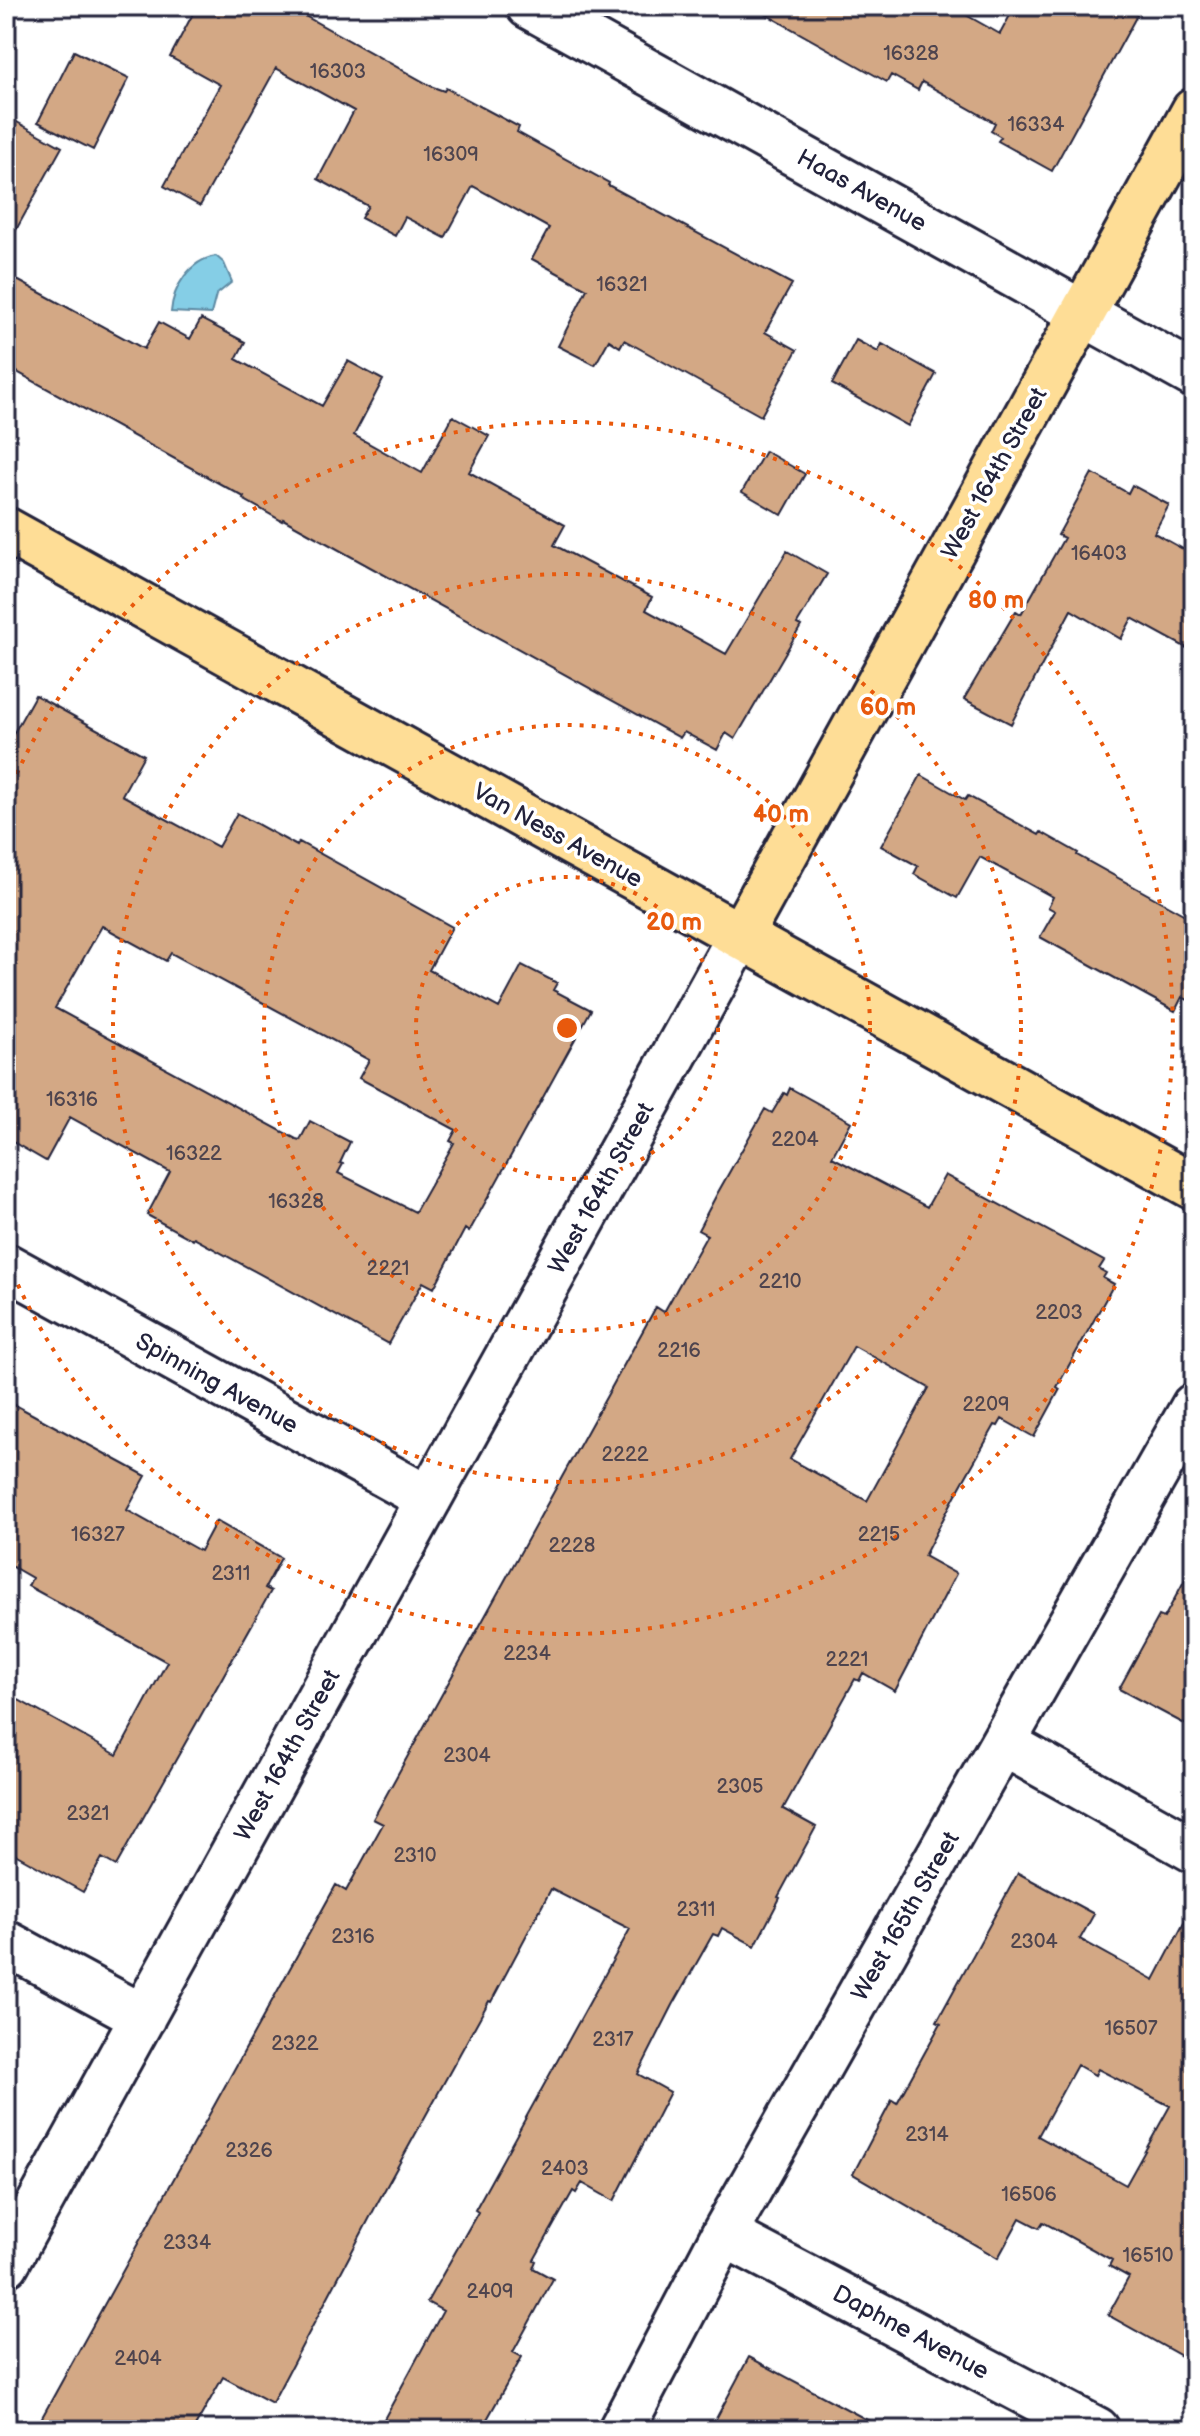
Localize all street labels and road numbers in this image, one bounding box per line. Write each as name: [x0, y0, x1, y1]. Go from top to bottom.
street label: Haas Avenue: [792, 143, 932, 238]
street label: West 164th Street: [935, 382, 1054, 564]
street label: Van Ness Avenue: [468, 777, 648, 894]
street label: West 164th Street: [542, 1097, 661, 1279]
street label: Spinning Avenue: [131, 1327, 303, 1440]
street label: West 164th Street: [228, 1664, 347, 1846]
street label: West 165th Street: [845, 1826, 966, 2006]
street label: Daphne Avenue: [828, 2279, 994, 2386]

